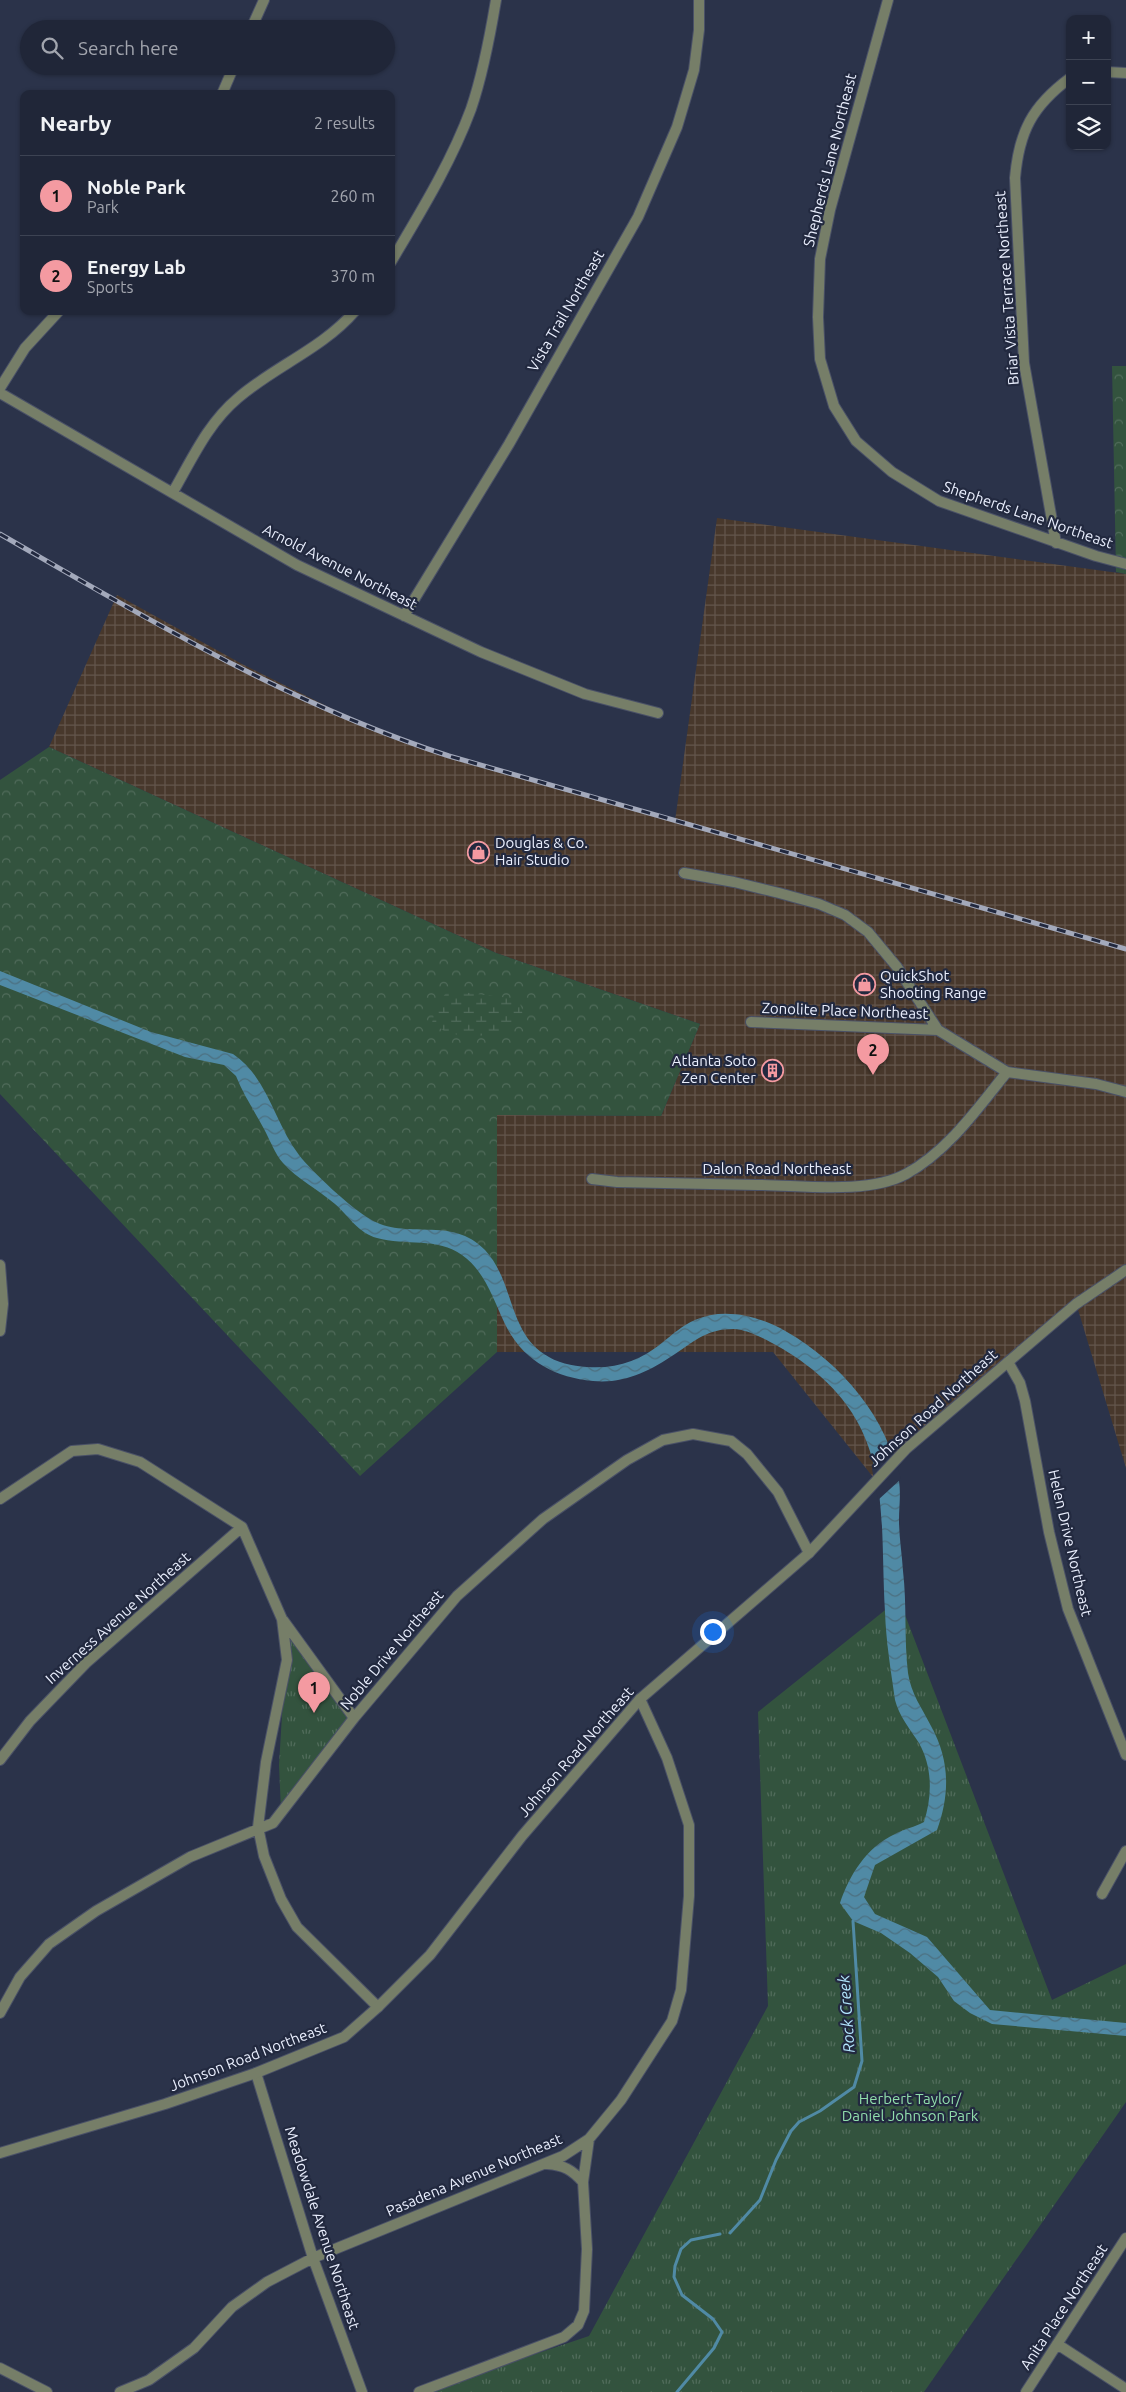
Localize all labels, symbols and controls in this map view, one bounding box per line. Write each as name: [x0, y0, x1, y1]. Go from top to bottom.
map controls: [1066, 15, 1111, 150]
button: +: [1066, 15, 1111, 60]
search box: [20, 20, 395, 75]
icon: search: [38, 34, 66, 62]
text: Search here: [78, 37, 178, 59]
button: −: [1066, 60, 1111, 105]
street label: Shepherds Lane Northeast: [800, 71, 859, 248]
button: layers: [1066, 105, 1111, 150]
text: Nearby: [40, 111, 111, 135]
text: 2 results: [314, 114, 375, 132]
text: Noble Park: [87, 176, 186, 198]
text: 1: [51, 187, 61, 205]
text: 260 m: [330, 187, 375, 205]
street label: Briar Vista Terrace Northeast: [991, 190, 1022, 386]
text: Park: [87, 198, 119, 216]
street label: Vista Trail Northeast: [524, 247, 607, 375]
text: Energy Lab: [87, 256, 186, 278]
text: 2: [51, 267, 61, 285]
text: 370 m: [330, 267, 375, 285]
text: Sports: [87, 278, 133, 296]
street label: Shepherds Lane Northeast: [941, 477, 1115, 552]
street label: Arnold Avenue Northeast: [260, 520, 420, 613]
place label: Douglas & Co. Hair Studio: [495, 834, 588, 868]
shop icon: Douglas & Co. Hair Studio: [467, 840, 491, 864]
place label: QuickShot Shooting Range: [880, 967, 987, 1001]
shop icon: QuickShot Shooting Range: [852, 973, 876, 997]
street label: Zonolite Place Northeast: [761, 999, 929, 1022]
pin: 2: [857, 1034, 889, 1075]
place label: Atlanta Soto Zen Center: [672, 1052, 756, 1086]
building icon: Atlanta Soto Zen Center: [760, 1058, 784, 1082]
street label: Dalon Road Northeast: [702, 1160, 852, 1177]
street label: Johnson Road Northeast: [865, 1346, 1000, 1470]
street label: Helen Drive Northeast: [1045, 1468, 1096, 1618]
street label: Inverness Avenue Northeast: [42, 1548, 194, 1687]
street label: Noble Drive Northeast: [337, 1586, 447, 1713]
your location: [700, 1619, 726, 1645]
pin: 1: [298, 1672, 330, 1713]
street label: Johnson Road Northeast: [515, 1683, 637, 1820]
water label: Rock Creek: [834, 1974, 858, 2054]
street label: Johnson Road Northeast: [167, 2019, 329, 2094]
park label: Herbert Taylor/ Daniel Johnson Park: [842, 2090, 979, 2124]
street label: Meadowdale Avenue Northeast: [282, 2124, 363, 2332]
street label: Pasadena Avenue Northeast: [383, 2130, 564, 2219]
street label: Anita Place Northeast: [1017, 2241, 1111, 2373]

